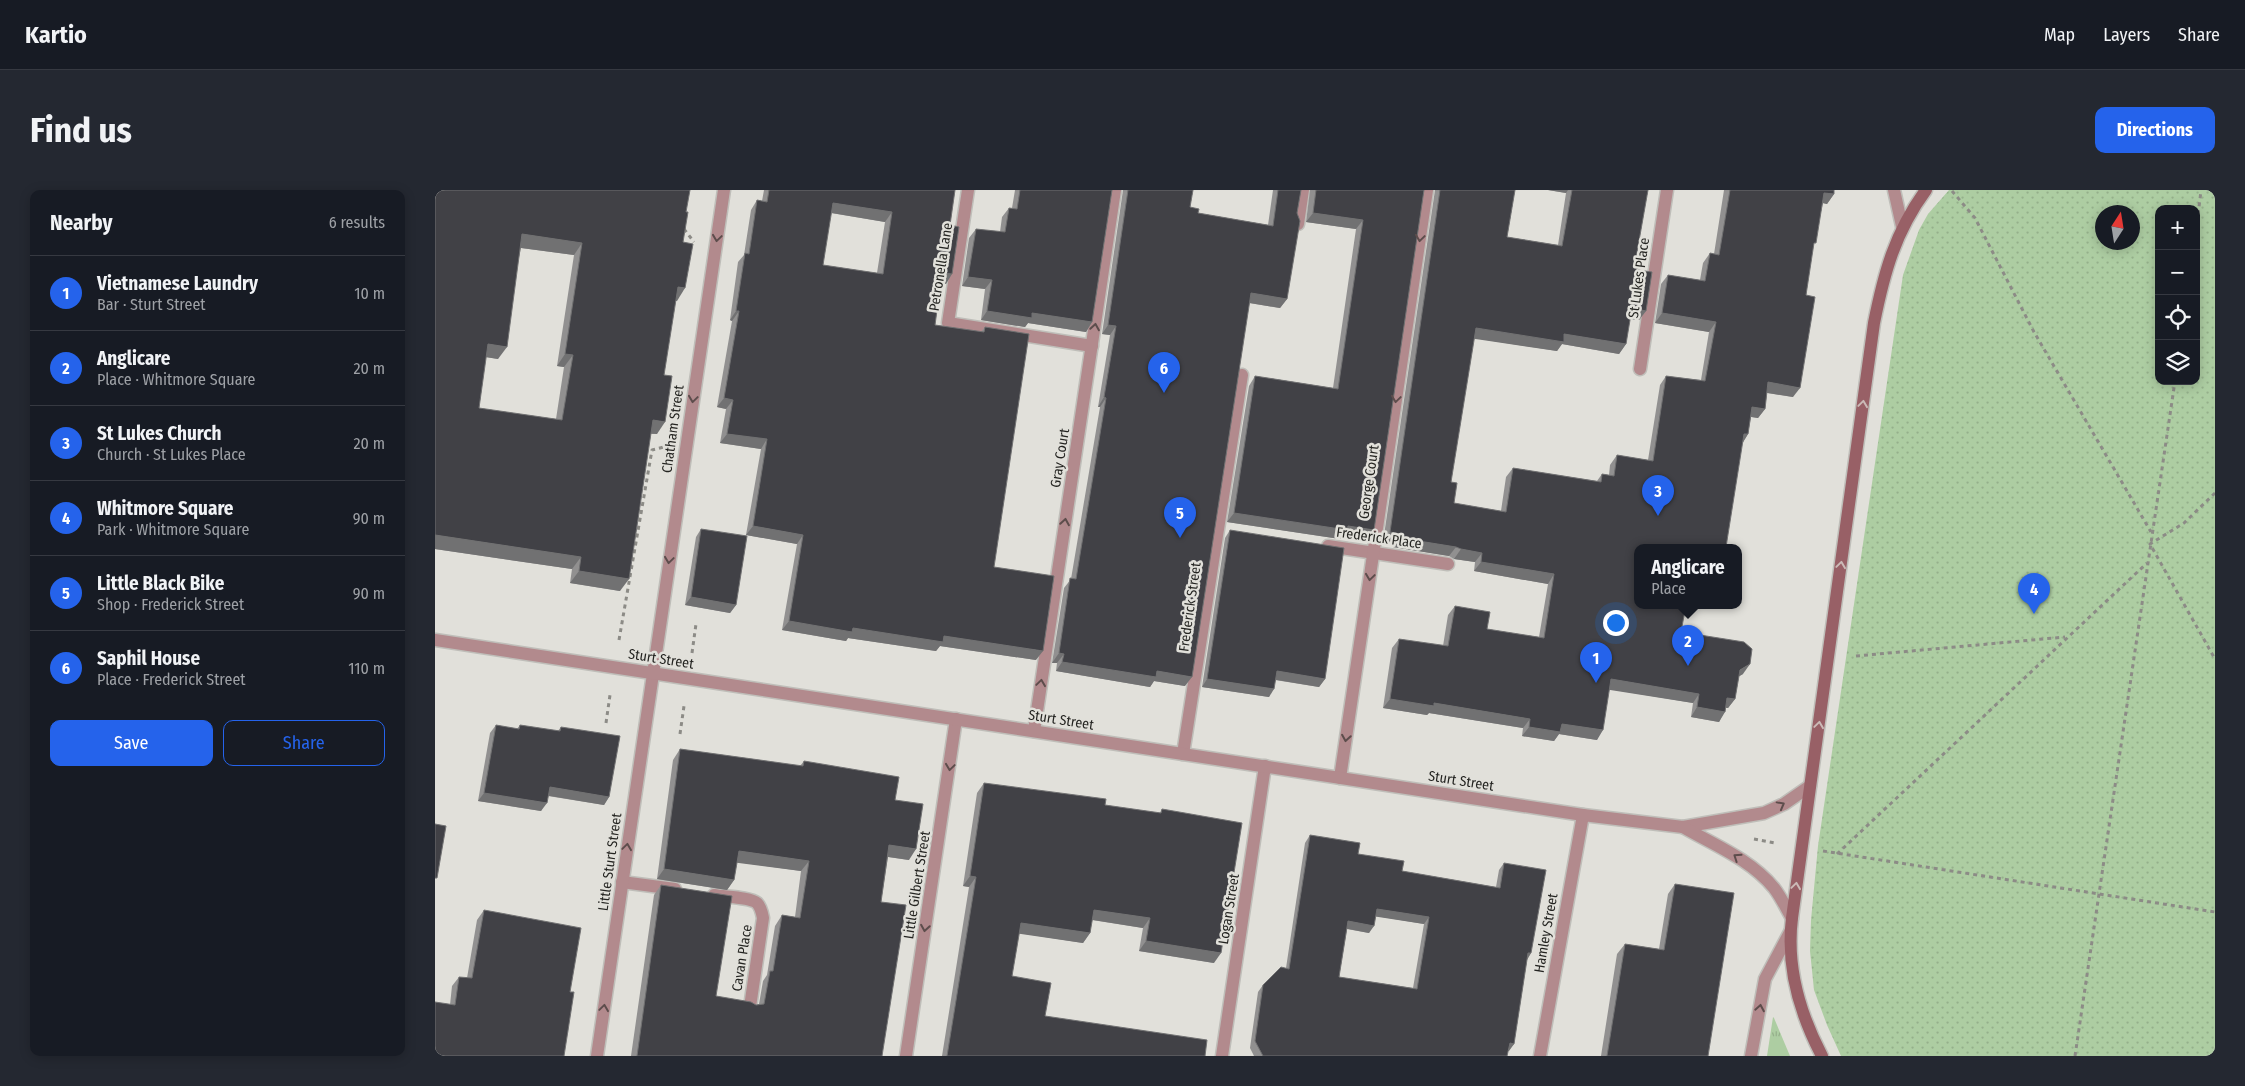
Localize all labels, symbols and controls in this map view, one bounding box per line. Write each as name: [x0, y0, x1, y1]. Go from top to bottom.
text: Kartio: [25, 21, 87, 49]
text: Map: [2044, 24, 2075, 46]
text: Layers: [2103, 24, 2150, 46]
text: Share: [2178, 24, 2220, 46]
button: Directions: [2095, 107, 2215, 153]
text: Find us: [30, 109, 132, 151]
north arrow: [2095, 205, 2140, 250]
map controls: [2155, 205, 2200, 385]
button: +: [2155, 205, 2200, 250]
text: Nearby: [50, 210, 112, 236]
text: 6 results: [329, 213, 385, 232]
street label: Petronella Lane: [926, 221, 956, 312]
one-way arrow: [1415, 234, 1425, 243]
one-way arrow: [712, 235, 723, 243]
street label: St Lukes Place: [1625, 237, 1653, 319]
button: −: [2155, 250, 2200, 295]
text: Vietnamese Laundry: [97, 272, 258, 295]
text: 1: [63, 284, 69, 303]
text: 10 m: [354, 284, 385, 303]
text: Bar · Sturt Street: [97, 295, 206, 314]
button: locate: [2155, 295, 2200, 340]
one-way arrow: [1089, 323, 1100, 331]
button: layers: [2155, 340, 2200, 385]
text: Anglicare: [97, 347, 170, 370]
pin: 6: [1148, 352, 1180, 393]
text: 2: [62, 359, 70, 378]
text: 20 m: [354, 359, 385, 378]
text: Place · Whitmore Square: [97, 370, 256, 389]
street label: Chatham Street: [658, 384, 688, 474]
one-way arrow: [688, 395, 699, 403]
one-way arrow: [1391, 395, 1402, 403]
one-way arrow: [1858, 399, 1868, 408]
text: St Lukes Church: [97, 422, 222, 445]
street label: Gray Court: [1047, 427, 1073, 489]
text: 3: [62, 434, 70, 453]
text: 20 m: [354, 434, 385, 453]
street label: George Court: [1355, 443, 1383, 520]
text: Church · St Lukes Place: [97, 445, 246, 464]
pin: 3: [1642, 475, 1674, 516]
text: Whitmore Square: [97, 497, 233, 520]
pin: 5: [1164, 497, 1196, 538]
text: 4: [62, 509, 70, 528]
text: 90 m: [353, 509, 385, 528]
one-way arrow: [1060, 518, 1070, 527]
text: Park · Whitmore Square: [97, 520, 249, 539]
street label: Frederick Place: [1335, 524, 1423, 552]
popup: [1634, 544, 1742, 609]
one-way arrow: [664, 556, 675, 564]
text: Anglicare: [1651, 556, 1725, 579]
one-way arrow: [1835, 560, 1846, 568]
street label: Frederick Street: [1175, 561, 1205, 653]
text: Little Black Bike: [97, 572, 224, 595]
one-way arrow: [1365, 573, 1376, 581]
pin: 4: [2018, 573, 2050, 614]
text: Place: [1651, 579, 1686, 598]
text: 5: [62, 584, 70, 603]
text: 90 m: [353, 584, 385, 603]
text: Shop · Frederick Street: [97, 595, 244, 614]
your location: [1603, 610, 1629, 636]
pin: 2: [1672, 625, 1704, 666]
pin: 1: [1580, 642, 1612, 683]
street label: Sturt Street: [627, 645, 695, 673]
text: Saphil House: [97, 647, 200, 670]
text: 6: [62, 659, 70, 678]
text: 110 m: [348, 659, 385, 678]
text: Place · Frederick Street: [97, 670, 246, 689]
one-way arrow: [1036, 679, 1046, 687]
street label: Sturt Street: [1027, 706, 1095, 734]
button: Save: [50, 720, 213, 766]
button: Share: [223, 720, 385, 766]
one-way arrow: [1813, 721, 1823, 730]
one-way arrow: [1341, 734, 1352, 742]
one-way arrow: [945, 763, 955, 772]
street label: Sturt Street: [1427, 767, 1495, 795]
one-way arrow: [1776, 801, 1785, 811]
street label: Little Sturt Street: [595, 812, 625, 912]
street label: Little Gilbert Street: [900, 829, 934, 940]
one-way arrow: [622, 843, 632, 851]
one-way arrow: [1733, 854, 1743, 863]
street label: Logan Street: [1215, 872, 1243, 946]
one-way arrow: [1790, 882, 1801, 890]
street label: Hamley Street: [1531, 891, 1561, 974]
street label: Cavan Place: [728, 923, 756, 993]
one-way arrow: [921, 924, 931, 932]
one-way arrow: [599, 1003, 609, 1012]
one-way arrow: [1755, 1004, 1765, 1012]

